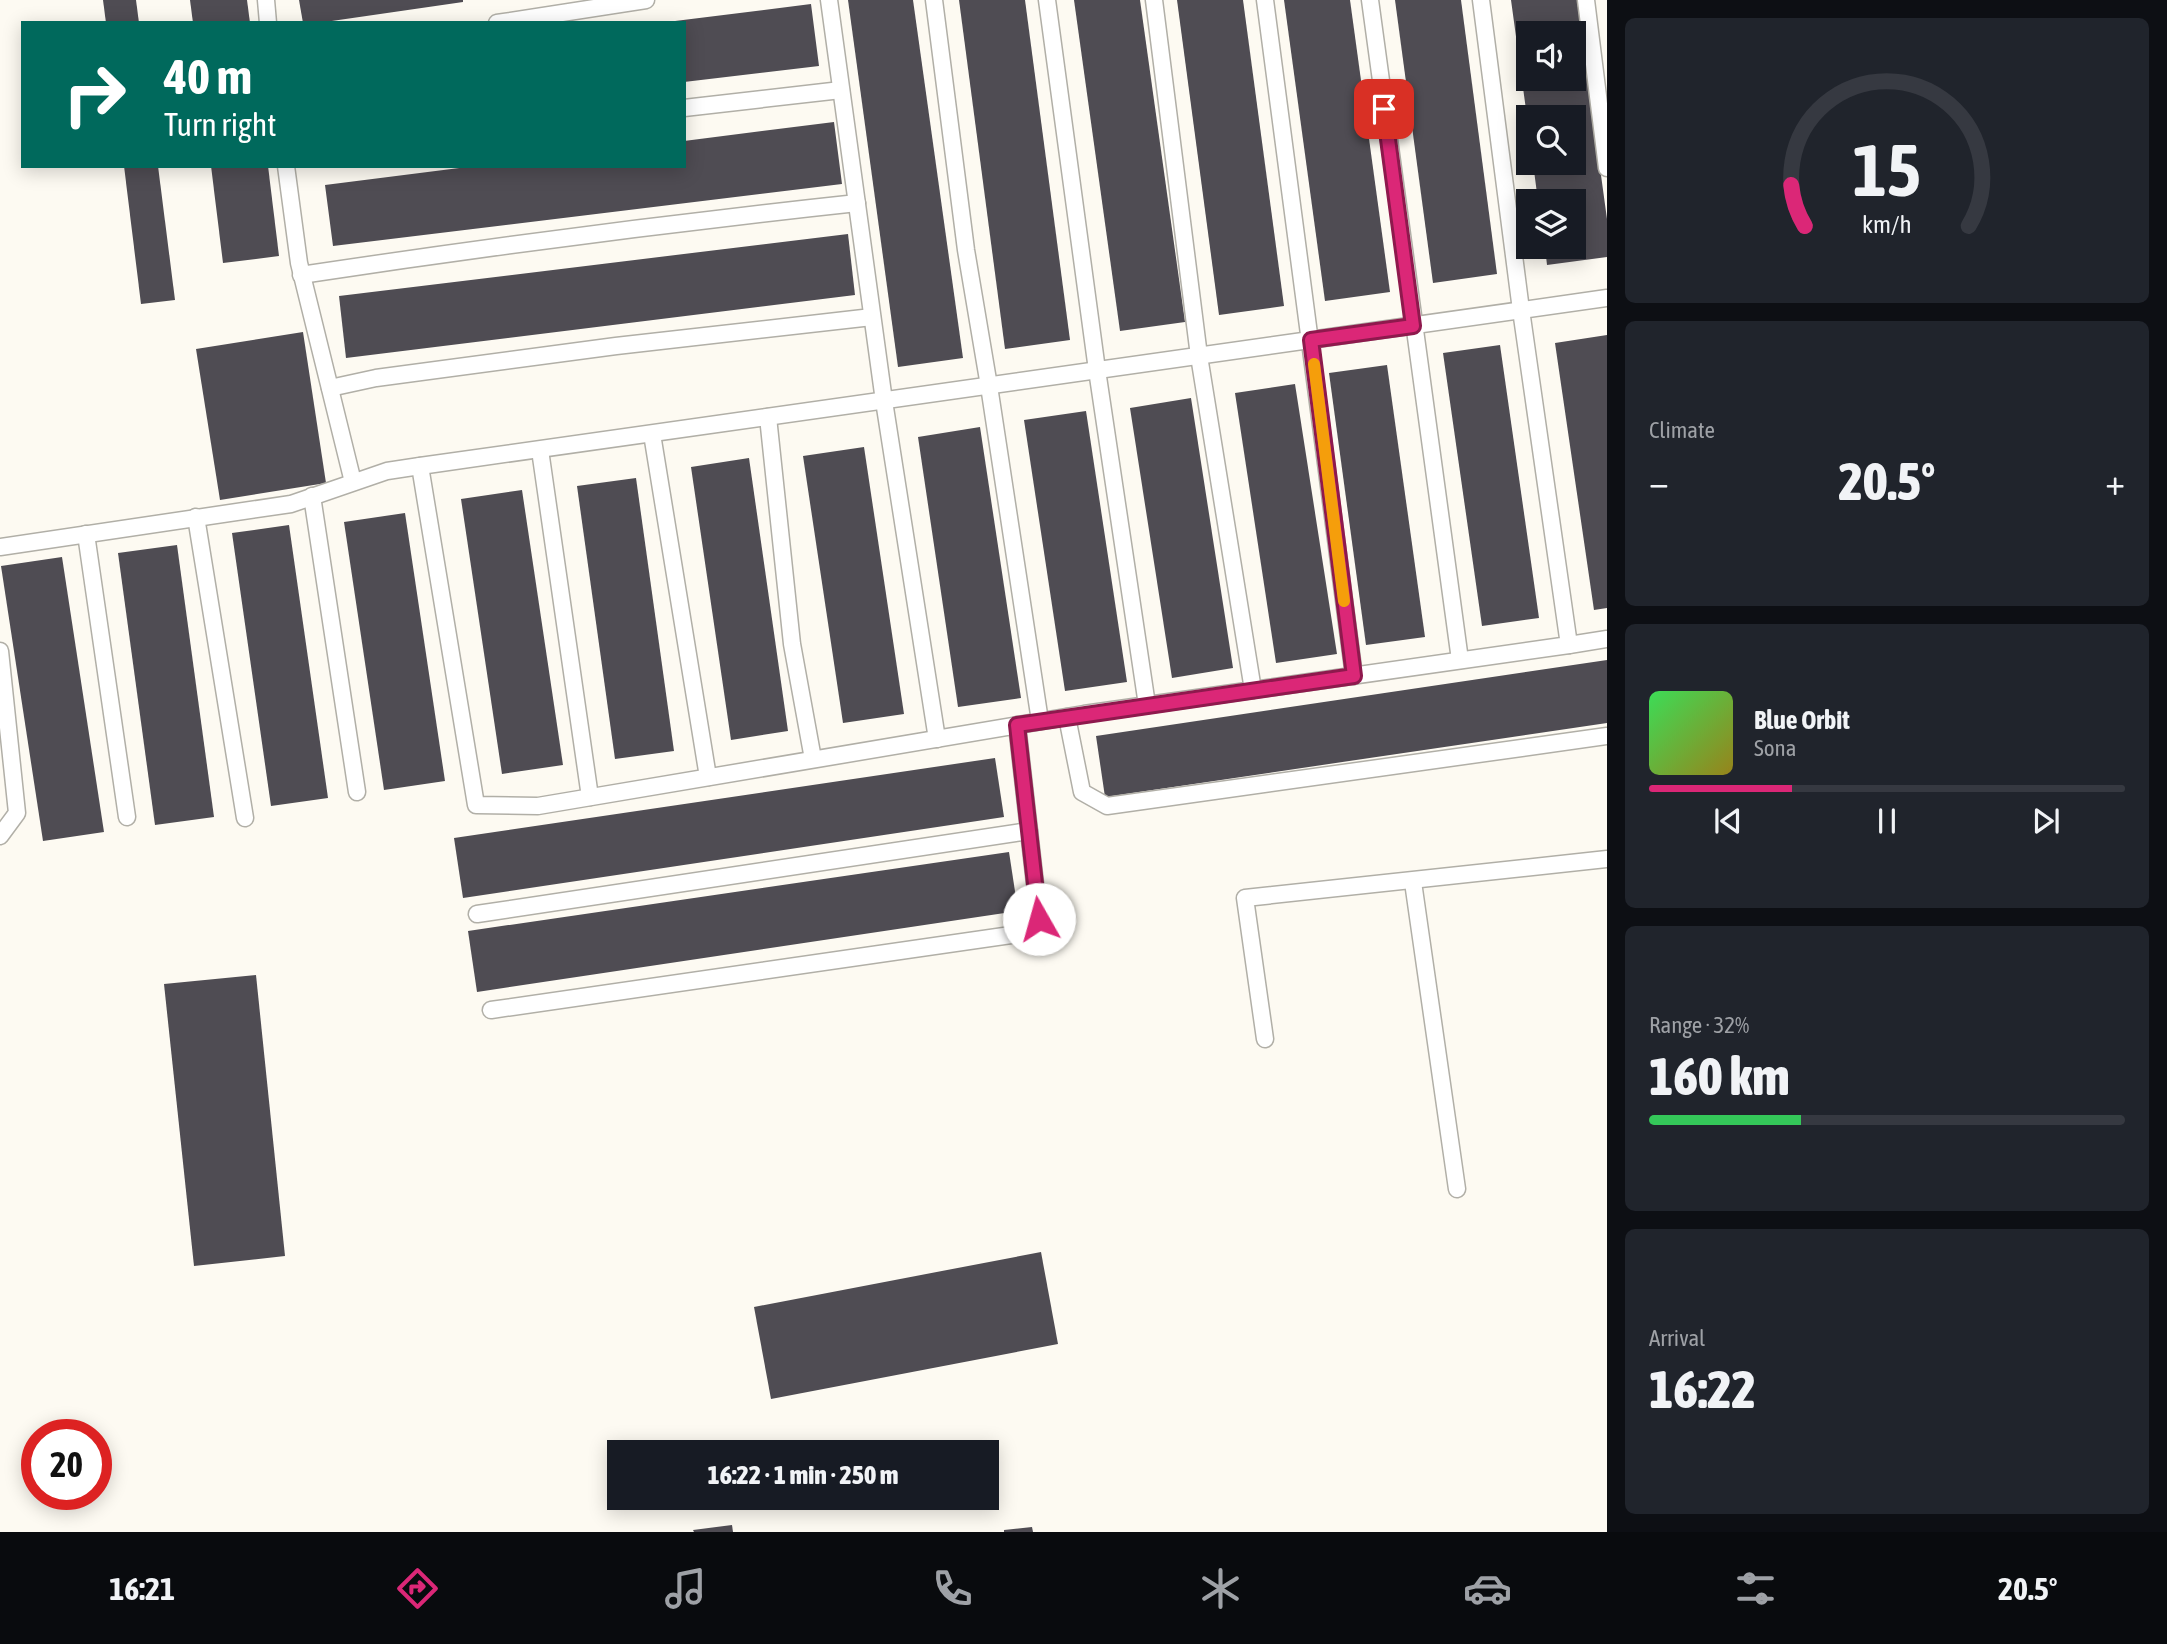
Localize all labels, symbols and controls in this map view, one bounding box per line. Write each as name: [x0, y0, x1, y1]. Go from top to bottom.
map controls: [1516, 21, 1586, 259]
button: sound: [1516, 21, 1586, 91]
text: 40 m: [164, 48, 252, 104]
icon: right: [49, 49, 140, 140]
pin: [1354, 79, 1414, 139]
icon: arrive: [1365, 90, 1403, 128]
button: search: [1516, 105, 1586, 175]
text: Turn right: [164, 106, 277, 143]
text: 15: [1853, 129, 1921, 212]
button: layers: [1516, 189, 1586, 259]
text: km/h: [1862, 210, 1912, 238]
text: Climate: [1649, 417, 1715, 443]
text: 20.5°: [1839, 451, 1935, 511]
text: −: [1649, 460, 1669, 503]
text: +: [2105, 460, 2125, 503]
text: Blue Orbit: [1754, 705, 1850, 735]
text: Sona: [1754, 735, 1796, 761]
icon: previous: [1709, 802, 1747, 840]
icon: pause: [1868, 802, 1906, 840]
icon: next: [2027, 802, 2065, 840]
position arrow: [1002, 882, 1076, 956]
text: Range · 32%: [1649, 1012, 1749, 1038]
text: 160 km: [1649, 1046, 1790, 1106]
text: Arrival: [1649, 1325, 1705, 1351]
text: 16:22: [1649, 1359, 1756, 1419]
speed limit sign: 20: [21, 1419, 112, 1510]
text: 16:22 · 1 min · 250 m: [708, 1460, 898, 1490]
icon: directions: [393, 1564, 442, 1613]
icon: music: [661, 1564, 710, 1613]
icon: phone: [928, 1564, 977, 1613]
icon: climate: [1196, 1564, 1245, 1613]
icon: car: [1463, 1564, 1512, 1613]
icon: filters: [1731, 1564, 1780, 1613]
text: 16:21: [109, 1570, 175, 1607]
text: 20.5°: [1998, 1570, 2058, 1607]

